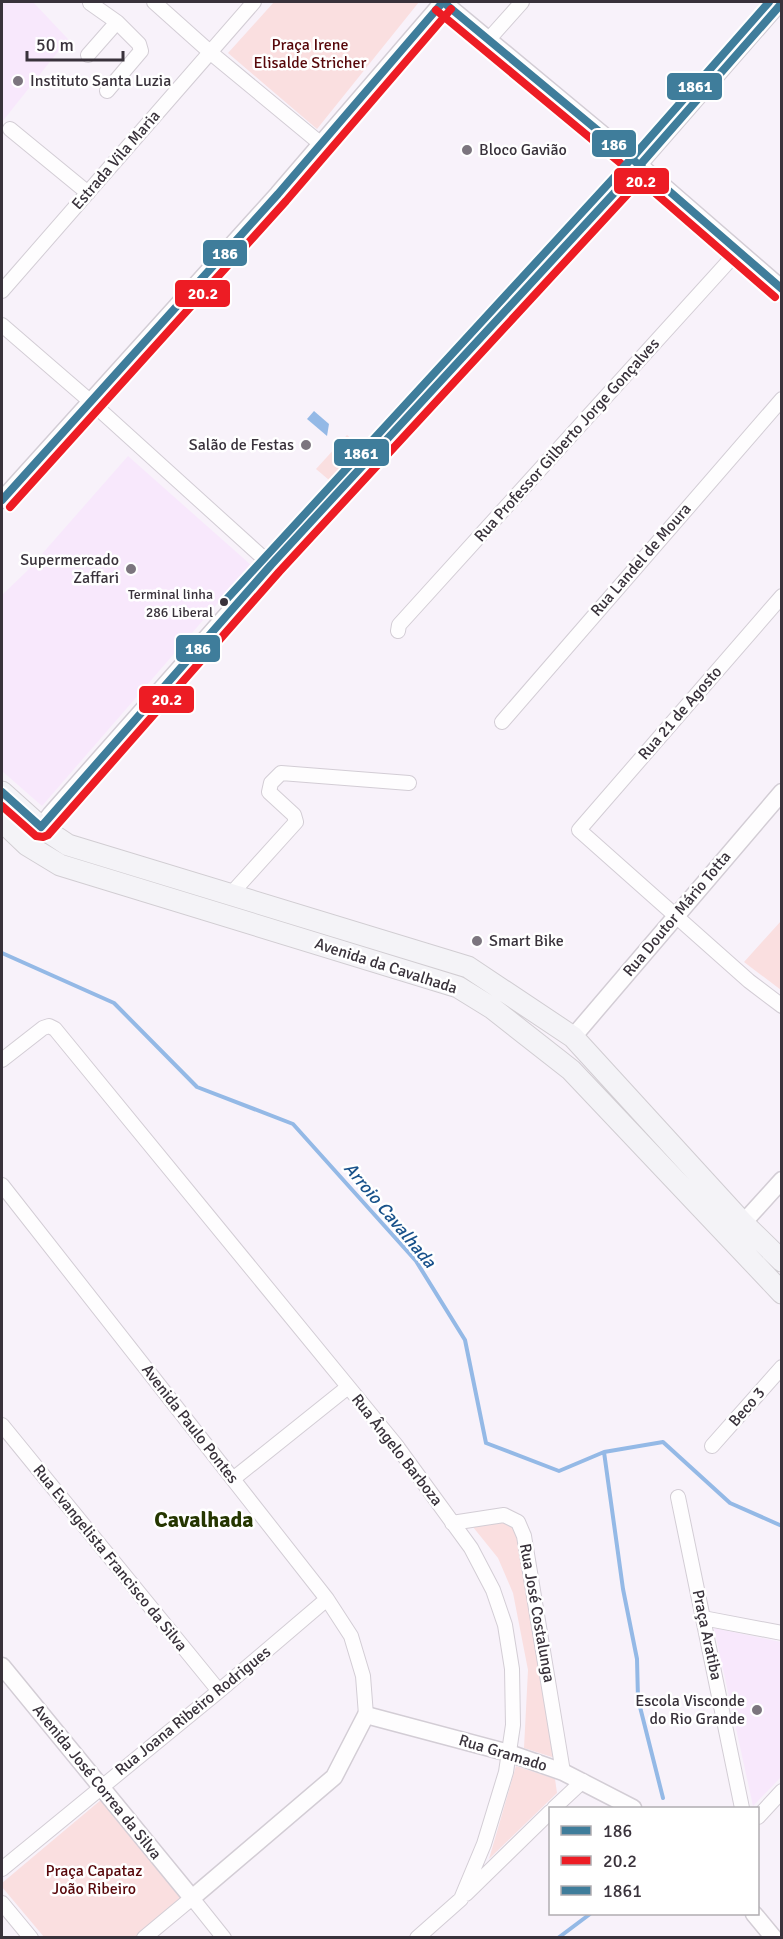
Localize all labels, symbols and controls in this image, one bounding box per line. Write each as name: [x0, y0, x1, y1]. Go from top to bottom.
scale bar: [27, 24, 123, 62]
text: 50 m: [36, 34, 74, 56]
park label: Praça Irene Elisalde Stricher: [254, 35, 367, 73]
place label: Instituto Santa Luzia: [30, 71, 171, 91]
line badge: 1861: [666, 72, 723, 101]
marker: Instituto Santa Luzia: [11, 74, 25, 88]
text: 1861: [678, 77, 713, 97]
street label: Estrada Vila Maria: [67, 106, 165, 214]
line badge: 186: [591, 129, 637, 158]
text: 186: [601, 135, 627, 155]
place label: Bloco Gavião: [479, 140, 567, 160]
marker: Bloco Gavião: [460, 143, 474, 157]
line badge: 20.2: [613, 167, 670, 195]
text: 20.2: [626, 172, 656, 192]
line badge: 186: [202, 239, 248, 267]
text: 186: [212, 244, 238, 264]
line badge: 20.2: [174, 279, 231, 308]
text: 20.2: [188, 284, 218, 304]
street label: Rua Professor Gilberto Jorge Gonçalves: [470, 334, 664, 546]
place label: Salão de Festas: [189, 435, 294, 455]
marker: Salão de Festas: [299, 438, 313, 452]
line badge: 1861: [333, 438, 390, 467]
text: 1861: [344, 444, 379, 464]
street label: Rua Landel de Moura: [586, 499, 696, 621]
place label: Supermercado Zaffari: [20, 550, 119, 588]
marker: Supermercado Zaffari: [124, 562, 138, 576]
place label: Terminal linha 286 Liberal: [128, 586, 213, 621]
marker: Terminal linha 286 Liberal: [218, 596, 230, 608]
line badge: 186: [175, 634, 221, 663]
text: 186: [185, 639, 211, 659]
street label: Rua 21 de Agosto: [634, 662, 726, 764]
line badge: 20.2: [138, 685, 195, 714]
text: 20.2: [152, 690, 182, 710]
street label: Rua Doutor Mário Totta: [619, 847, 735, 981]
place label: Smart Bike: [489, 931, 564, 951]
street label: Avenida da Cavalhada: [312, 934, 460, 998]
marker: Smart Bike: [470, 934, 484, 948]
water label: Arroio Cavalhada: [339, 1158, 441, 1273]
street label: Avenida Paulo Pontes: [137, 1360, 243, 1488]
street label: Beco 3: [724, 1383, 770, 1431]
street label: Rua Ângelo Barboza: [347, 1390, 447, 1510]
street label: Rua Evangelista Francisco da Silva: [28, 1461, 192, 1655]
district label: Cavalhada: [154, 1506, 254, 1533]
street label: Rua José Costalunga: [515, 1542, 559, 1684]
street label: Praça Aratiba: [688, 1588, 726, 1682]
street label: Rua Joana Ribeiro Rodrigues: [111, 1642, 275, 1780]
place label: Escola Visconde do Rio Grande: [635, 1691, 745, 1729]
street label: Avenida José Correa da Silva: [28, 1700, 166, 1864]
marker: Escola Visconde do Rio Grande: [750, 1703, 764, 1717]
street label: Rua Gramado: [456, 1730, 550, 1776]
legend: [549, 1807, 759, 1915]
text: 186: [603, 1820, 632, 1842]
text: 20.2: [603, 1850, 637, 1872]
park label: Praça Capataz João Ribeiro: [46, 1861, 142, 1899]
text: 1861: [603, 1880, 642, 1902]

